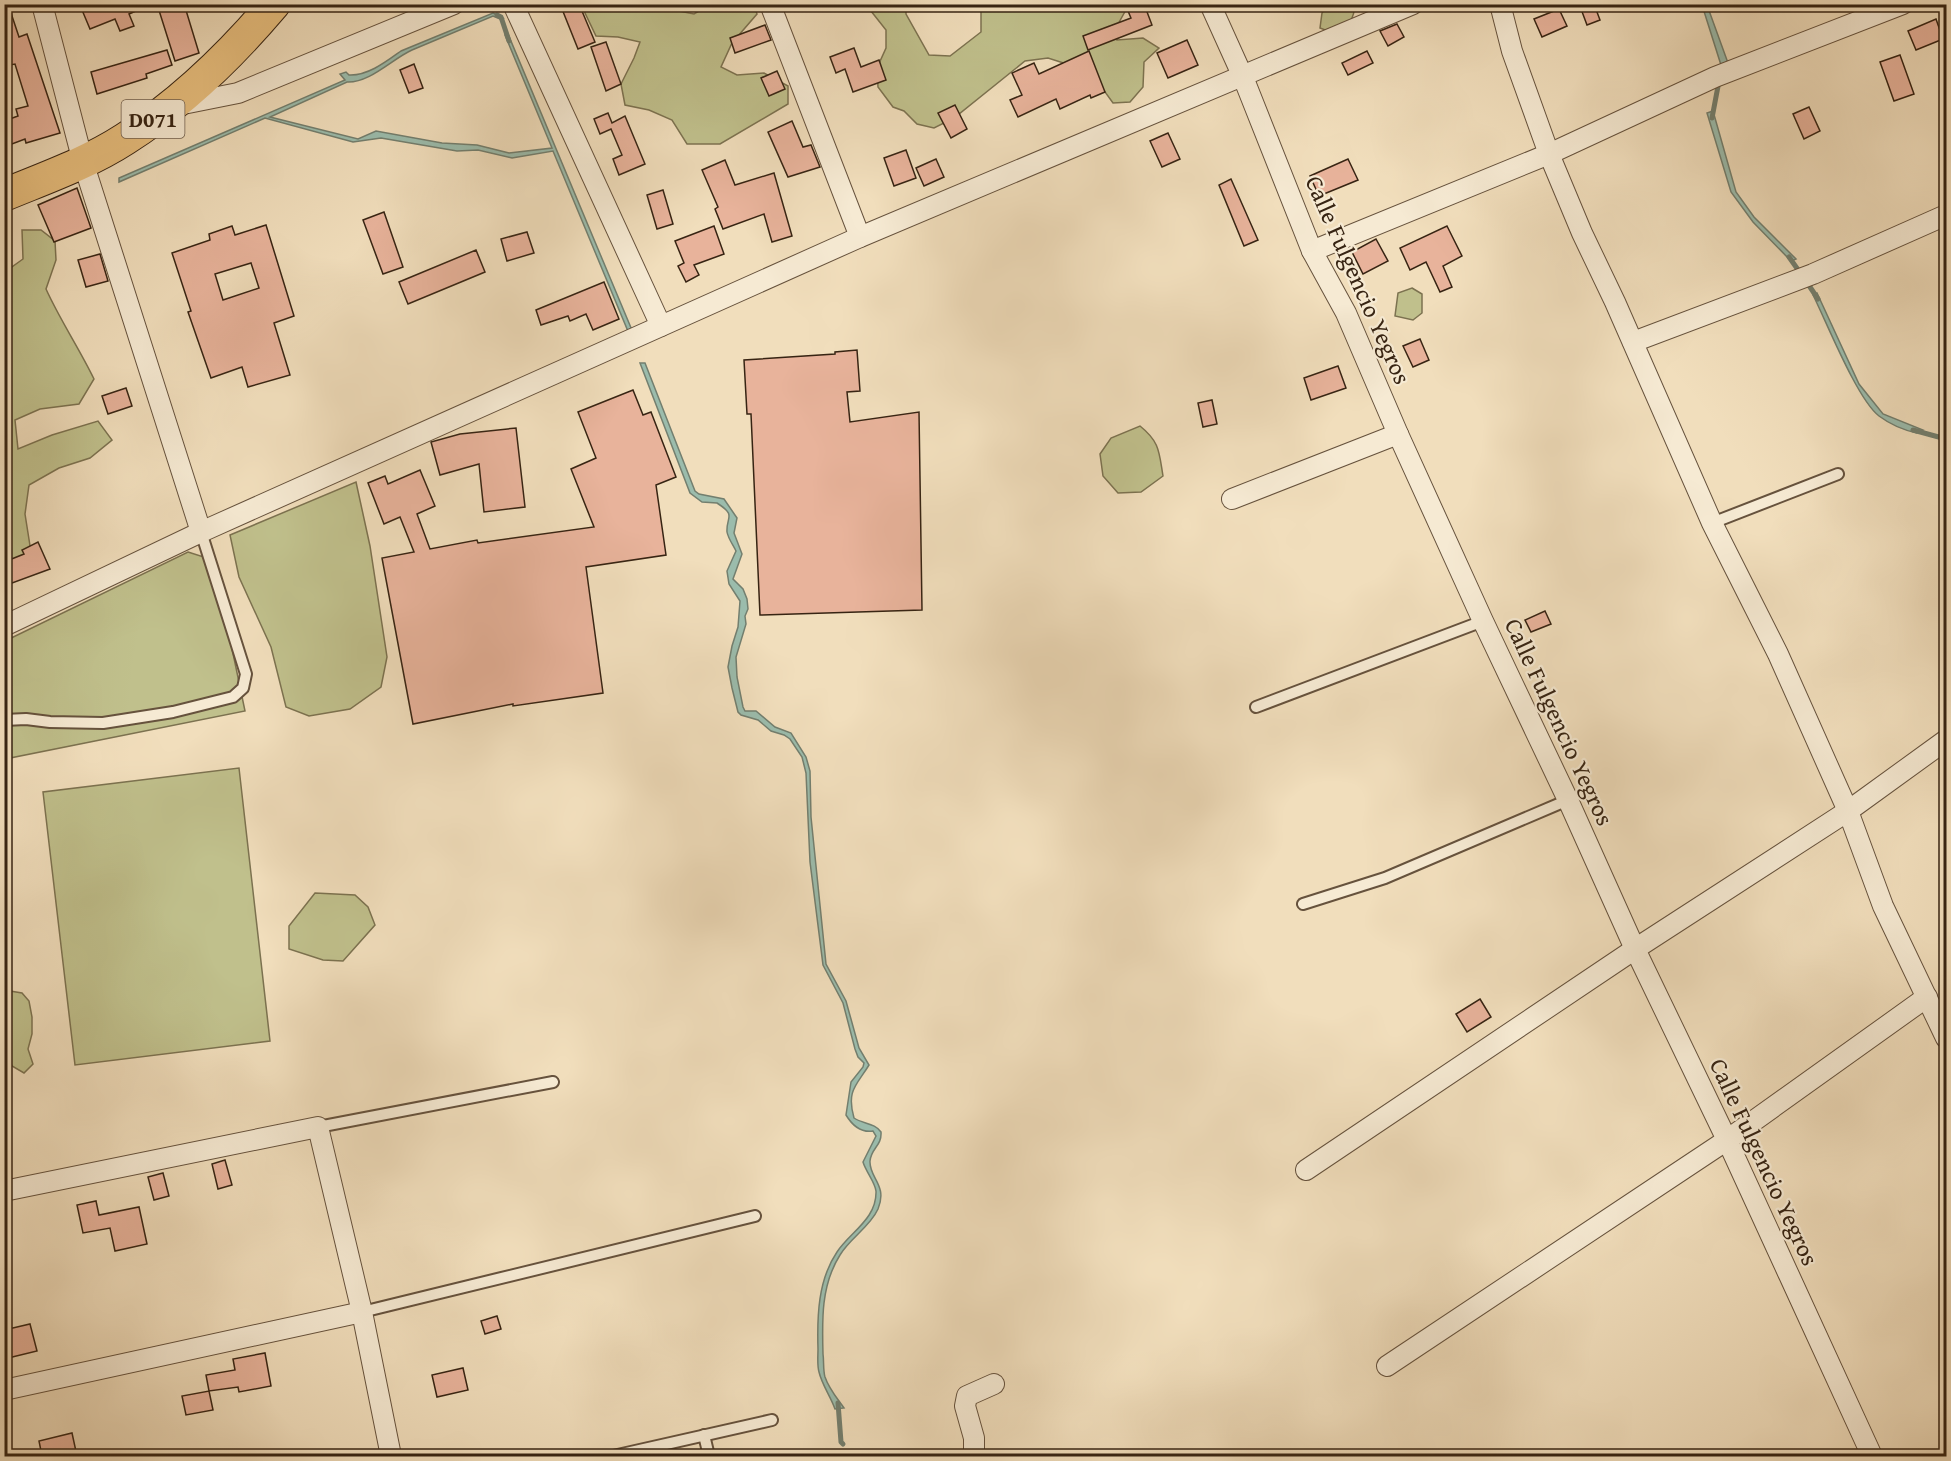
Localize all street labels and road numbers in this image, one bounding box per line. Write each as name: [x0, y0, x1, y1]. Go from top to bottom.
road number: D071: [122, 100, 184, 138]
street label: Calle Fulgencio Yegros: [1297, 170, 1420, 390]
street label: Calle Fulgencio Yegros: [1496, 612, 1623, 831]
street label: Calle Fulgencio Yegros: [1701, 1052, 1828, 1271]

